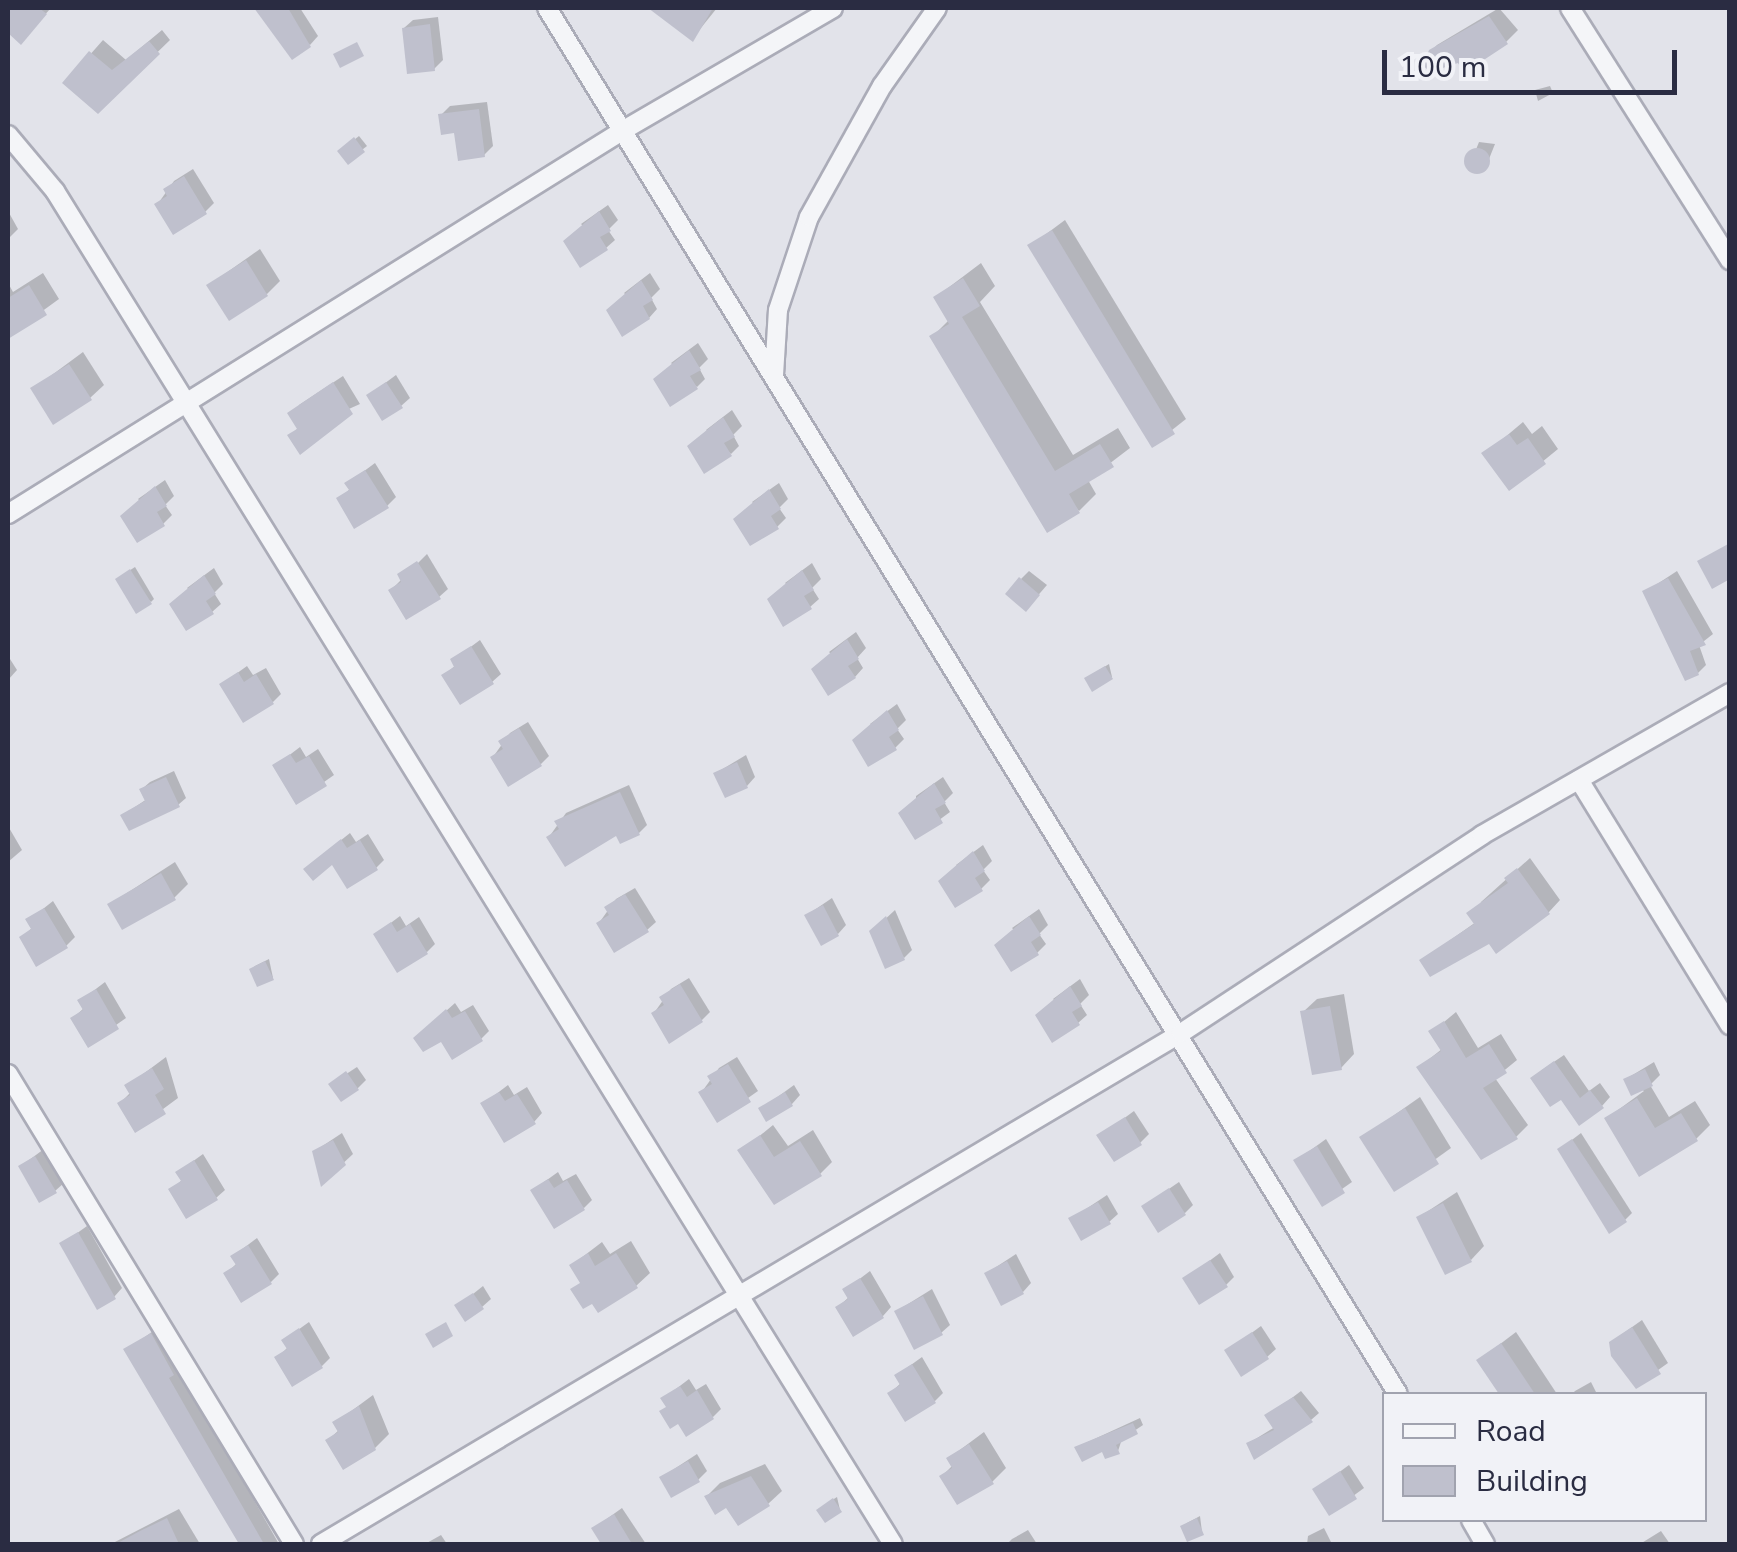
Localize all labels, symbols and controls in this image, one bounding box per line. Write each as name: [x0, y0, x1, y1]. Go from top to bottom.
scale bar: [1387, 30, 1682, 92]
text: 100 m: [1399, 47, 1486, 88]
legend: [1382, 1392, 1707, 1522]
text: Road: [1476, 1411, 1546, 1452]
text: Building: [1476, 1461, 1588, 1502]

